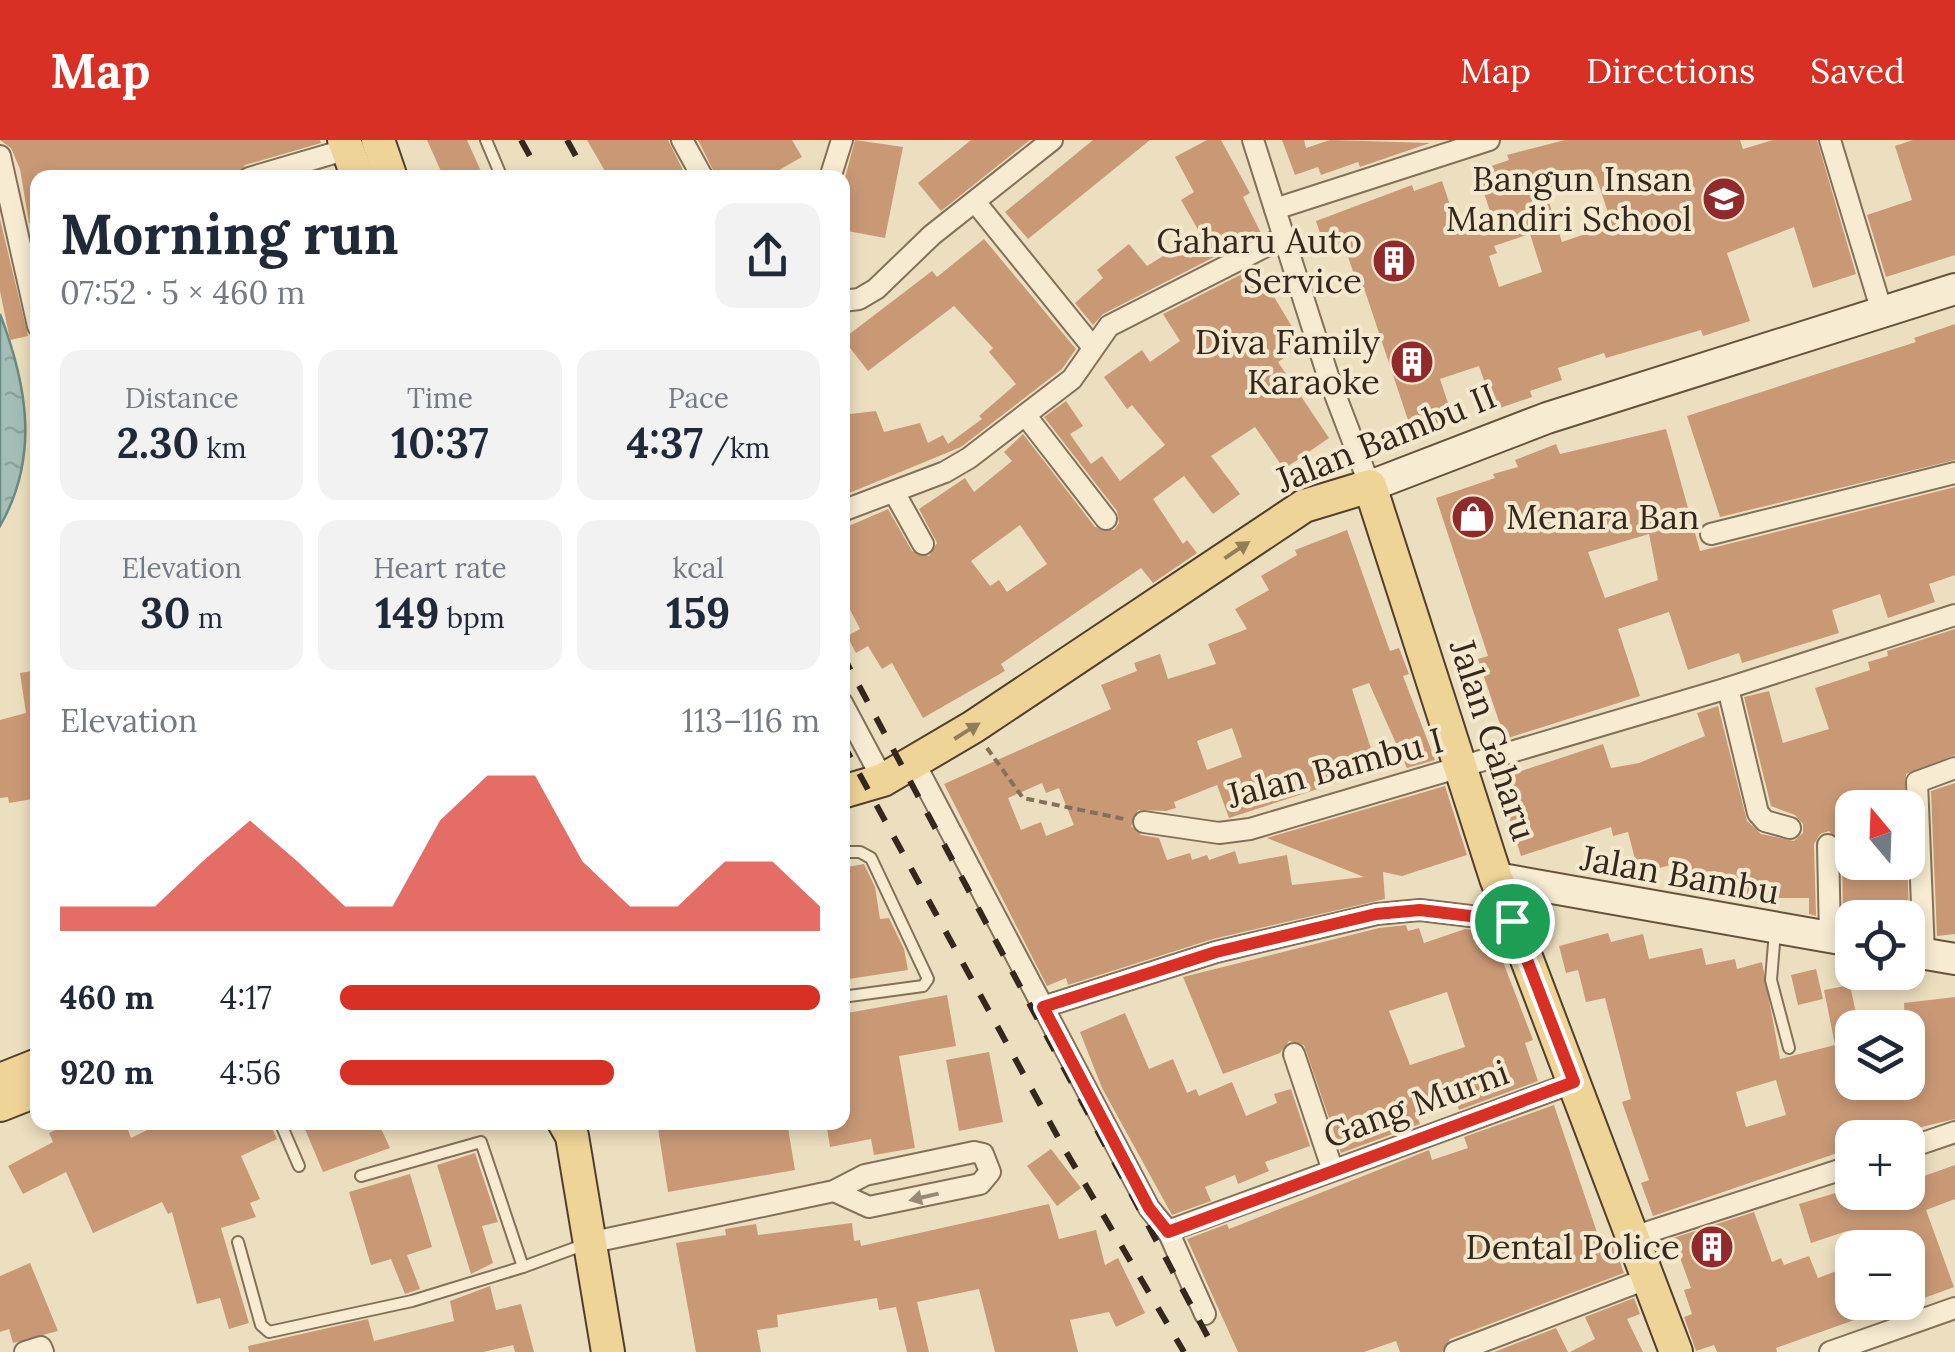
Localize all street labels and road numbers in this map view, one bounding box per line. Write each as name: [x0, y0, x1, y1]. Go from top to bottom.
street label: Jalan Bambu II: [1268, 373, 1503, 503]
street label: Jalan Gaharu: [1440, 633, 1547, 846]
street label: Jalan Bambu I: [1221, 717, 1448, 818]
street label: Jalan Bambu: [1576, 835, 1783, 914]
street label: Gang Murni: [1317, 1049, 1515, 1158]

